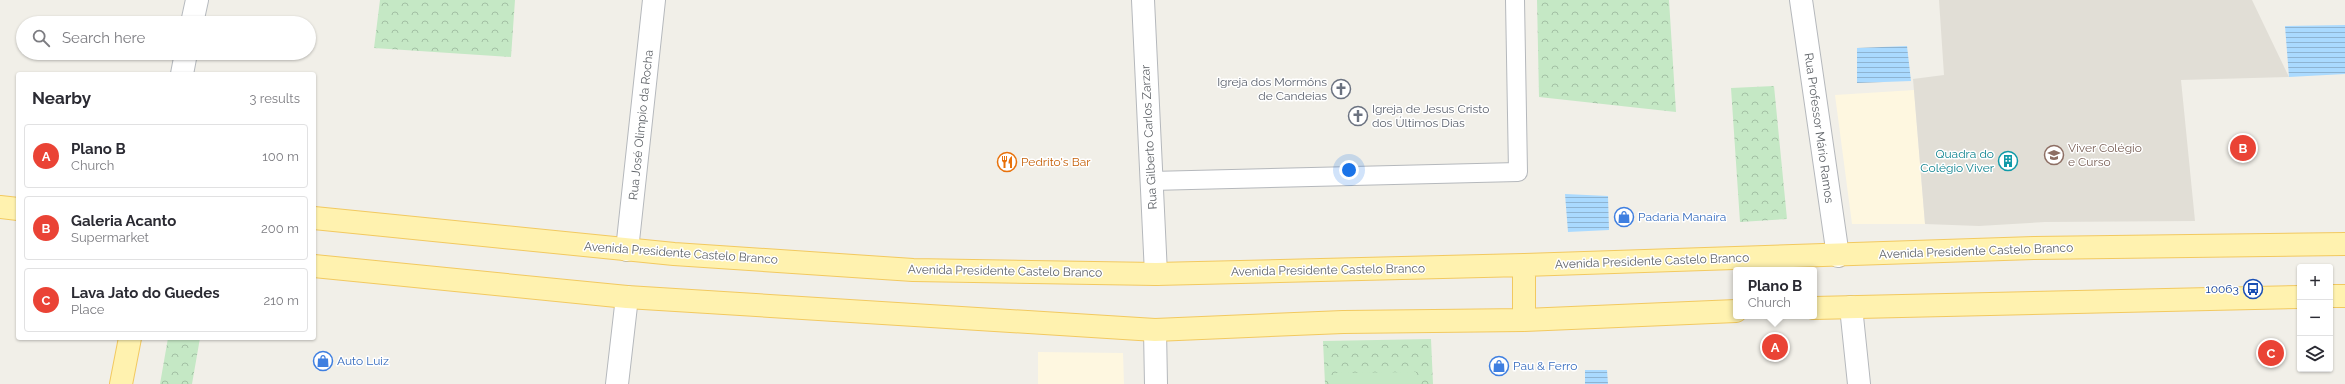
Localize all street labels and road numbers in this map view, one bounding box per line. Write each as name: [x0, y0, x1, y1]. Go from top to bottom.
street label: Rua José Olimpio da Rocha: [626, 49, 656, 201]
street label: Rua Professor Mário Ramos: [1802, 52, 1837, 204]
street label: Rua Gilberto Carlos Zarzar: [1138, 63, 1160, 210]
street label: Avenida Presidente Castelo Branco: [584, 239, 778, 267]
street label: Avenida Presidente Castelo Branco: [1879, 241, 2073, 261]
street label: Avenida Presidente Castelo Branco: [1555, 251, 1749, 271]
street label: Avenida Presidente Castelo Branco: [1231, 261, 1425, 279]
street label: Avenida Presidente Castelo Branco: [908, 262, 1102, 280]

